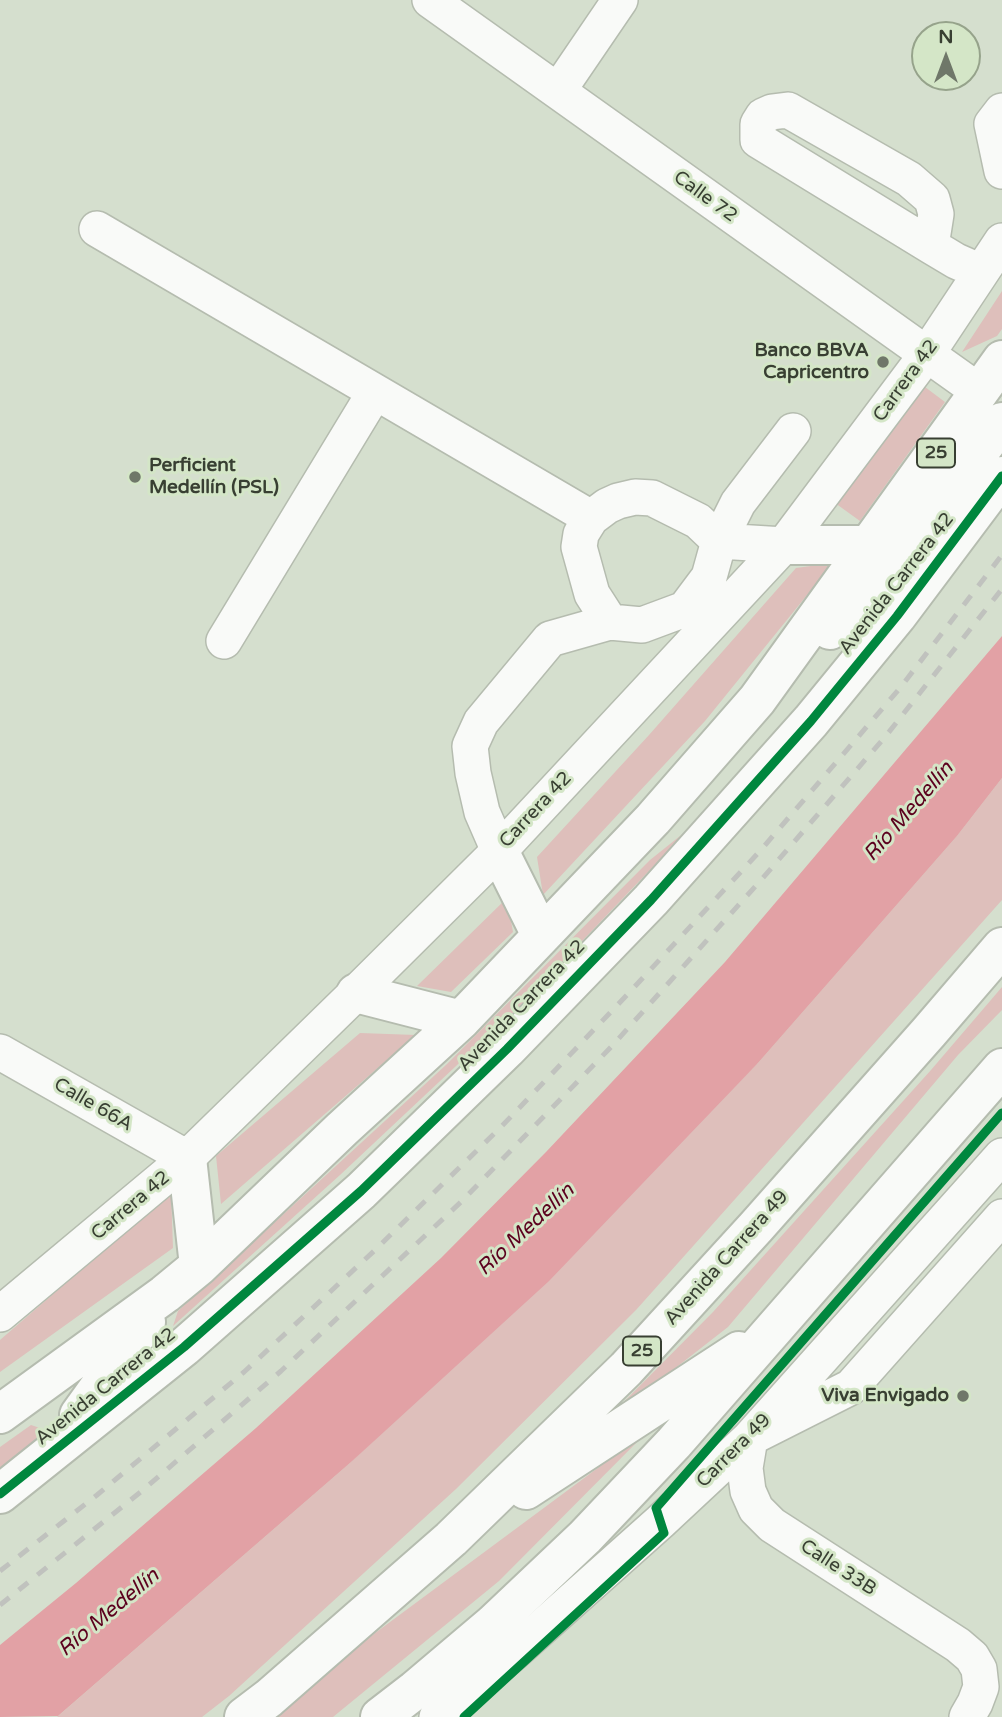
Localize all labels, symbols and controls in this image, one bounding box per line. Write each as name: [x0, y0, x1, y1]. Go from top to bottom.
north arrow: [911, 21, 981, 91]
text: N: [938, 26, 954, 48]
street label: Calle 72: [669, 166, 741, 228]
street label: Carrera 42: [869, 336, 943, 426]
place label: Banco BBVA Capricentro: [754, 340, 869, 384]
marker: Banco BBVA Capricentro: [875, 354, 891, 370]
road number: 25: [917, 438, 955, 467]
place label: Perficient Medellín (PSL): [149, 455, 279, 499]
marker: Perficient Medellín (PSL): [127, 469, 143, 485]
street label: Avenida Carrera 42: [835, 509, 959, 659]
water label: Río Medellín: [859, 757, 959, 867]
street label: Carrera 42: [495, 767, 577, 853]
street label: Avenida Carrera 42: [453, 936, 591, 1076]
street label: Calle 66A: [50, 1073, 136, 1137]
street label: Carrera 42: [87, 1167, 175, 1245]
water label: Río Medellín: [472, 1179, 580, 1281]
street label: Avenida Carrera 49: [660, 1186, 794, 1330]
street label: Avenida Carrera 42: [31, 1323, 181, 1451]
road number: 25: [623, 1336, 661, 1366]
place label: Viva Envigado: [821, 1385, 949, 1407]
marker: Viva Envigado: [955, 1388, 971, 1404]
street label: Carrera 49: [692, 1409, 776, 1493]
street label: Calle 33B: [796, 1535, 880, 1601]
water label: Río Medellín: [53, 1564, 165, 1662]

